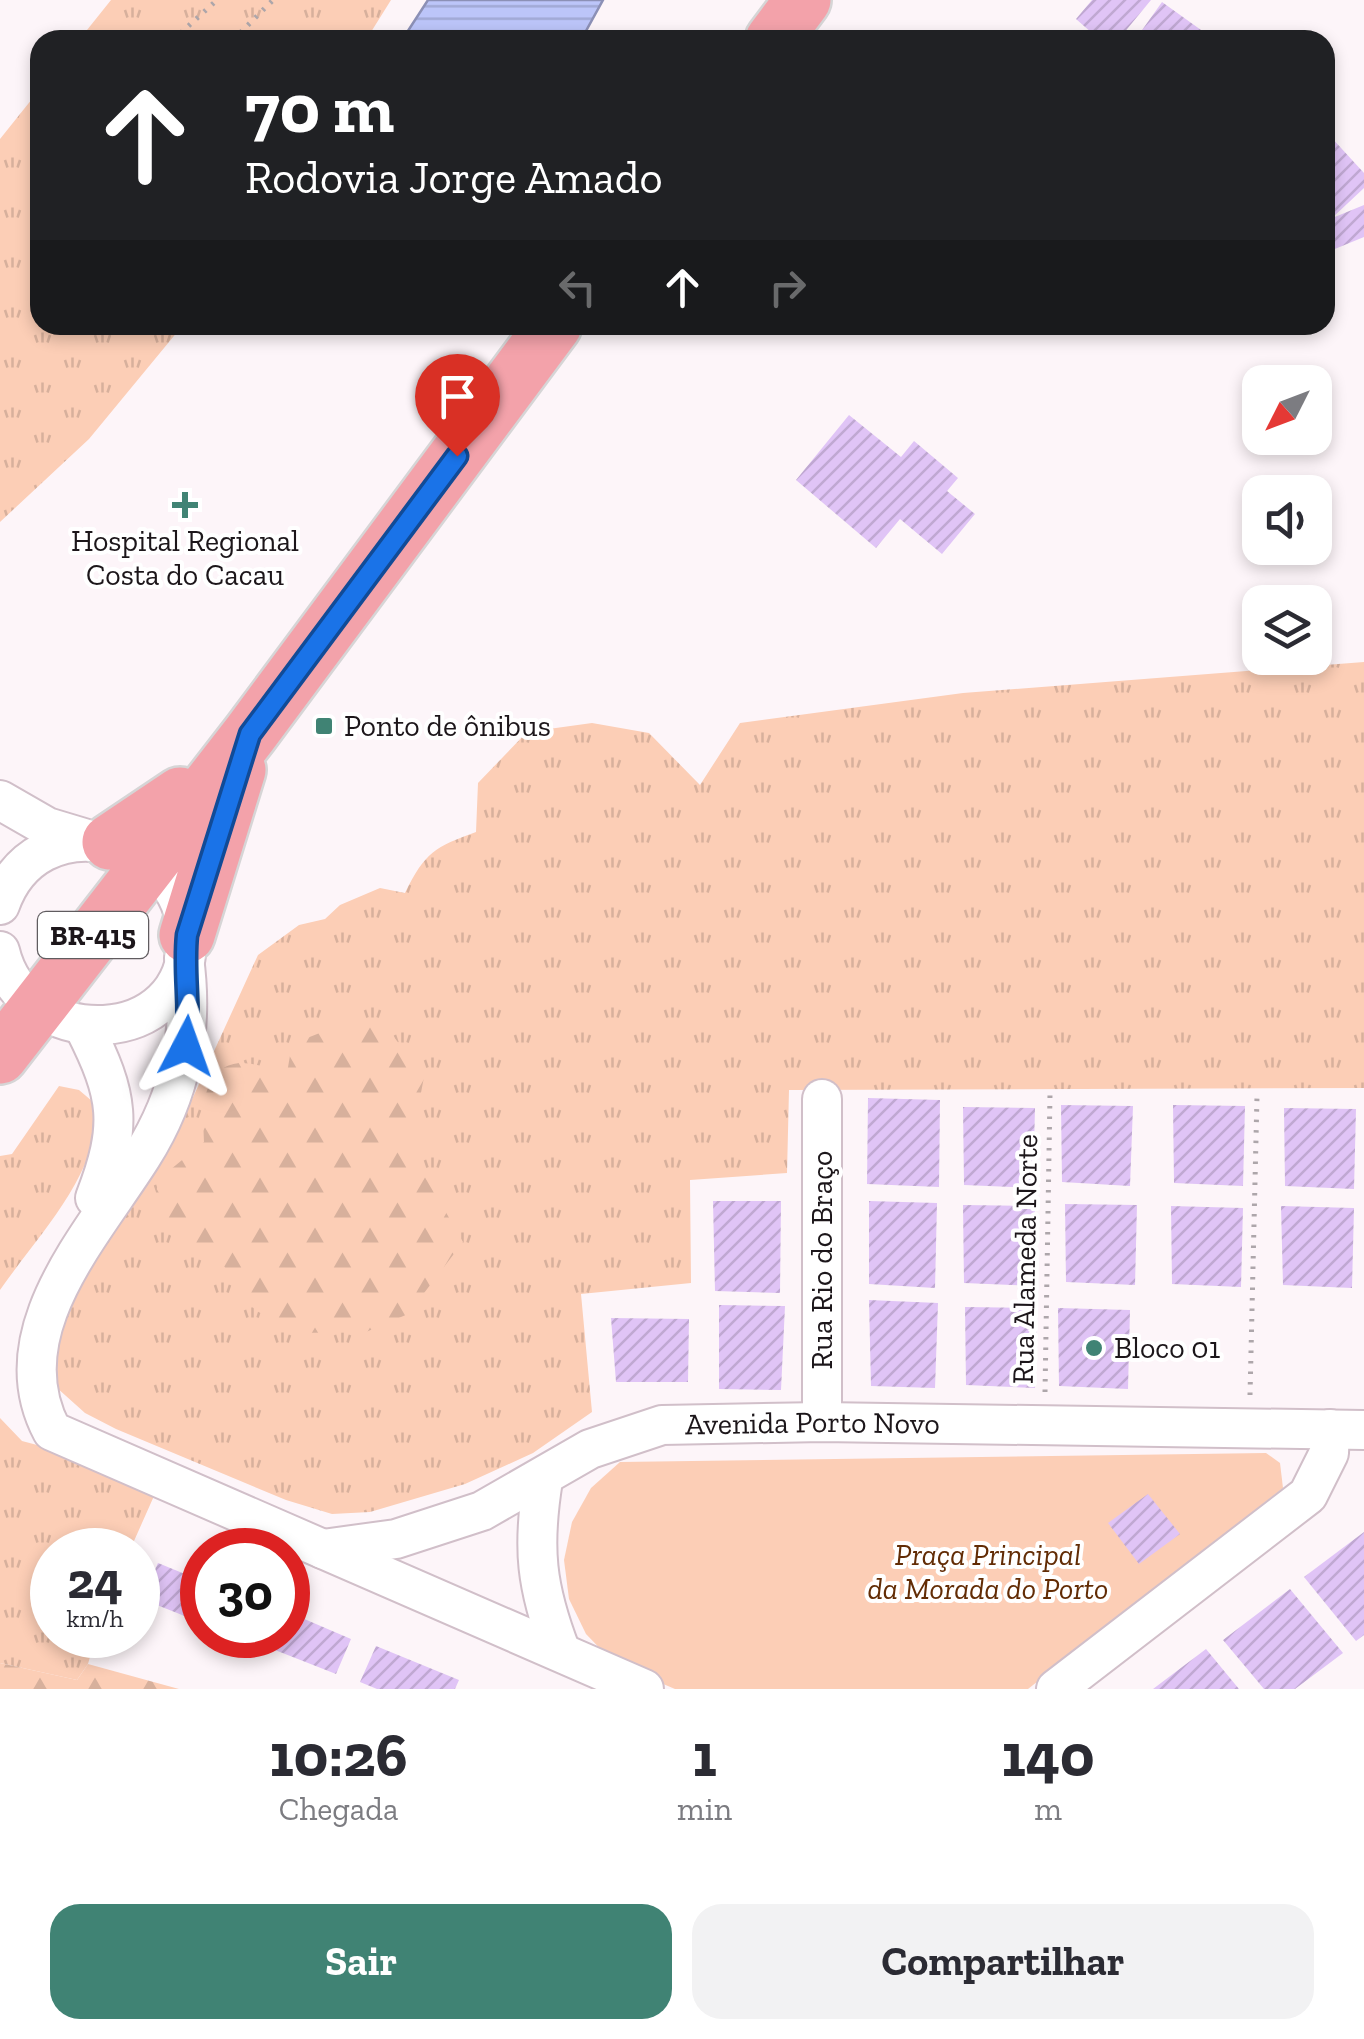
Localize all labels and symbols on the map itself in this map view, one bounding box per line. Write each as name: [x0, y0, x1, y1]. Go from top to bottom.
pin: [415, 354, 500, 457]
north arrow: [1242, 365, 1332, 455]
marker: Hospital Regional Costa do Cacau: [172, 492, 198, 518]
place label: Hospital Regional Costa do Cacau: [71, 523, 299, 593]
place label: Ponto de ônibus: [344, 708, 551, 744]
marker: Ponto de ônibus: [313, 715, 335, 737]
road number: BR-415: [38, 912, 148, 958]
position arrow: [134, 994, 238, 1098]
street label: Rua Alameda Norte: [1005, 1134, 1045, 1384]
street label: Rua Rio do Braço: [804, 1151, 840, 1369]
place label: Bloco 01: [1114, 1330, 1220, 1366]
marker: Bloco 01: [1083, 1337, 1105, 1359]
street label: Avenida Porto Novo: [685, 1404, 940, 1443]
speed limit sign: 30: [180, 1528, 310, 1658]
park label: Praça Principal da Morada do Porto: [868, 1537, 1108, 1607]

